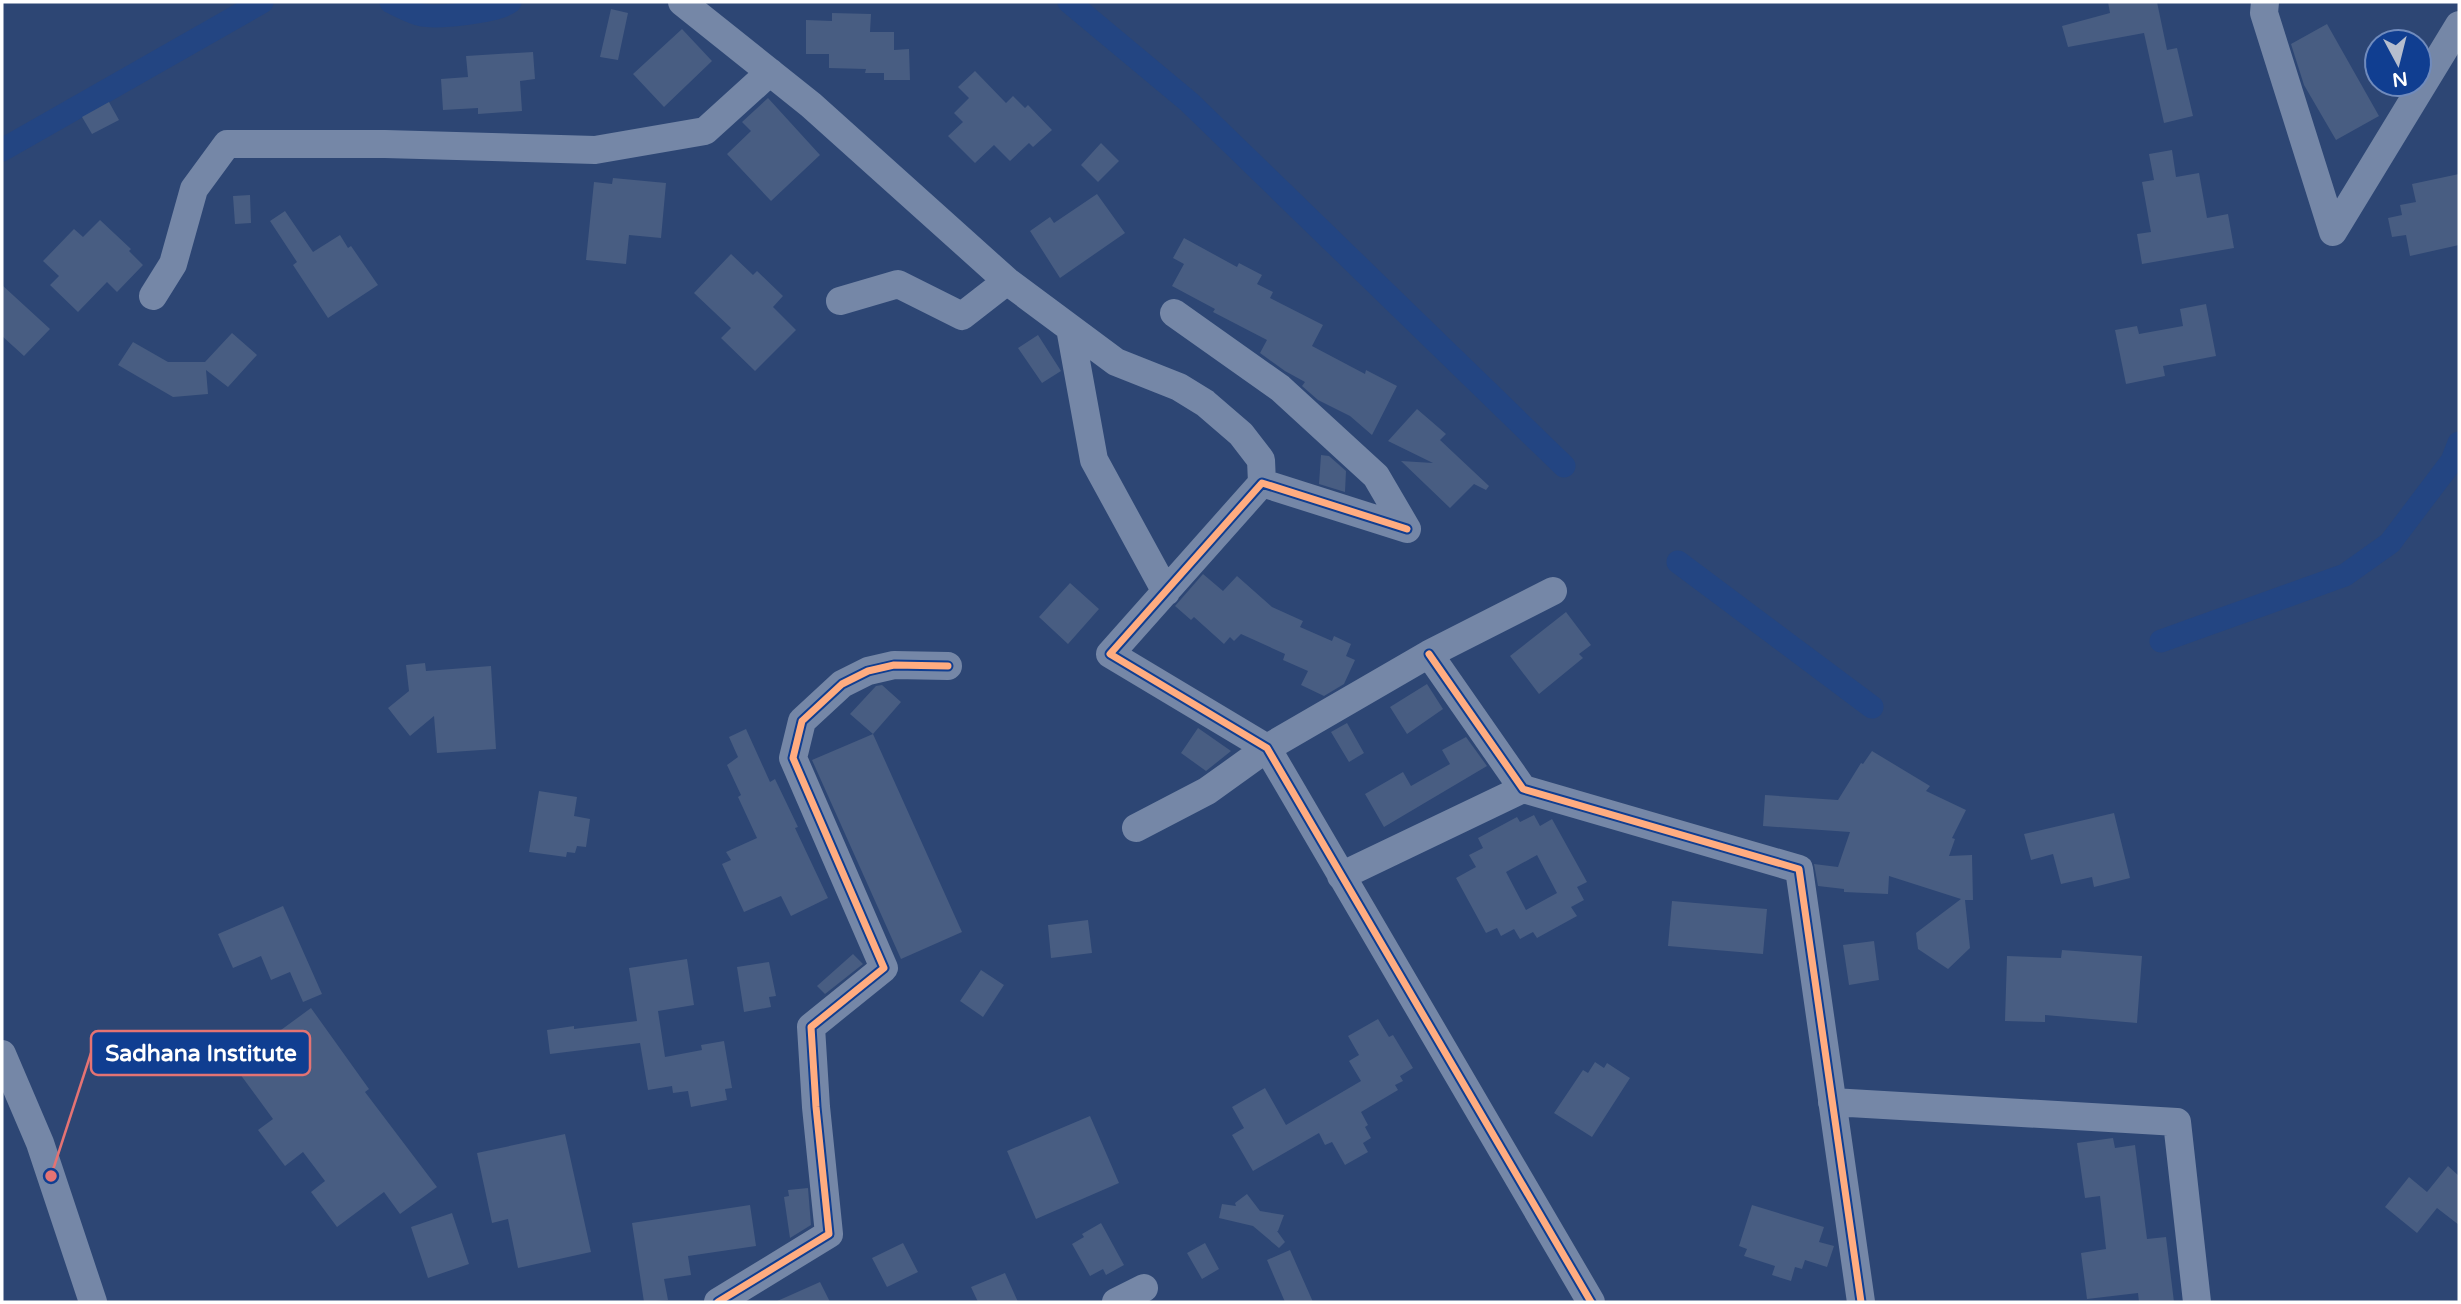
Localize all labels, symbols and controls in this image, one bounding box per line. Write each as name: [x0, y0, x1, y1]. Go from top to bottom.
north arrow: [2363, 28, 2433, 98]
text: N: [2391, 67, 2409, 91]
callout: Sadhana Institute: [91, 1031, 310, 1075]
text: Sadhana Institute: [105, 1040, 297, 1068]

